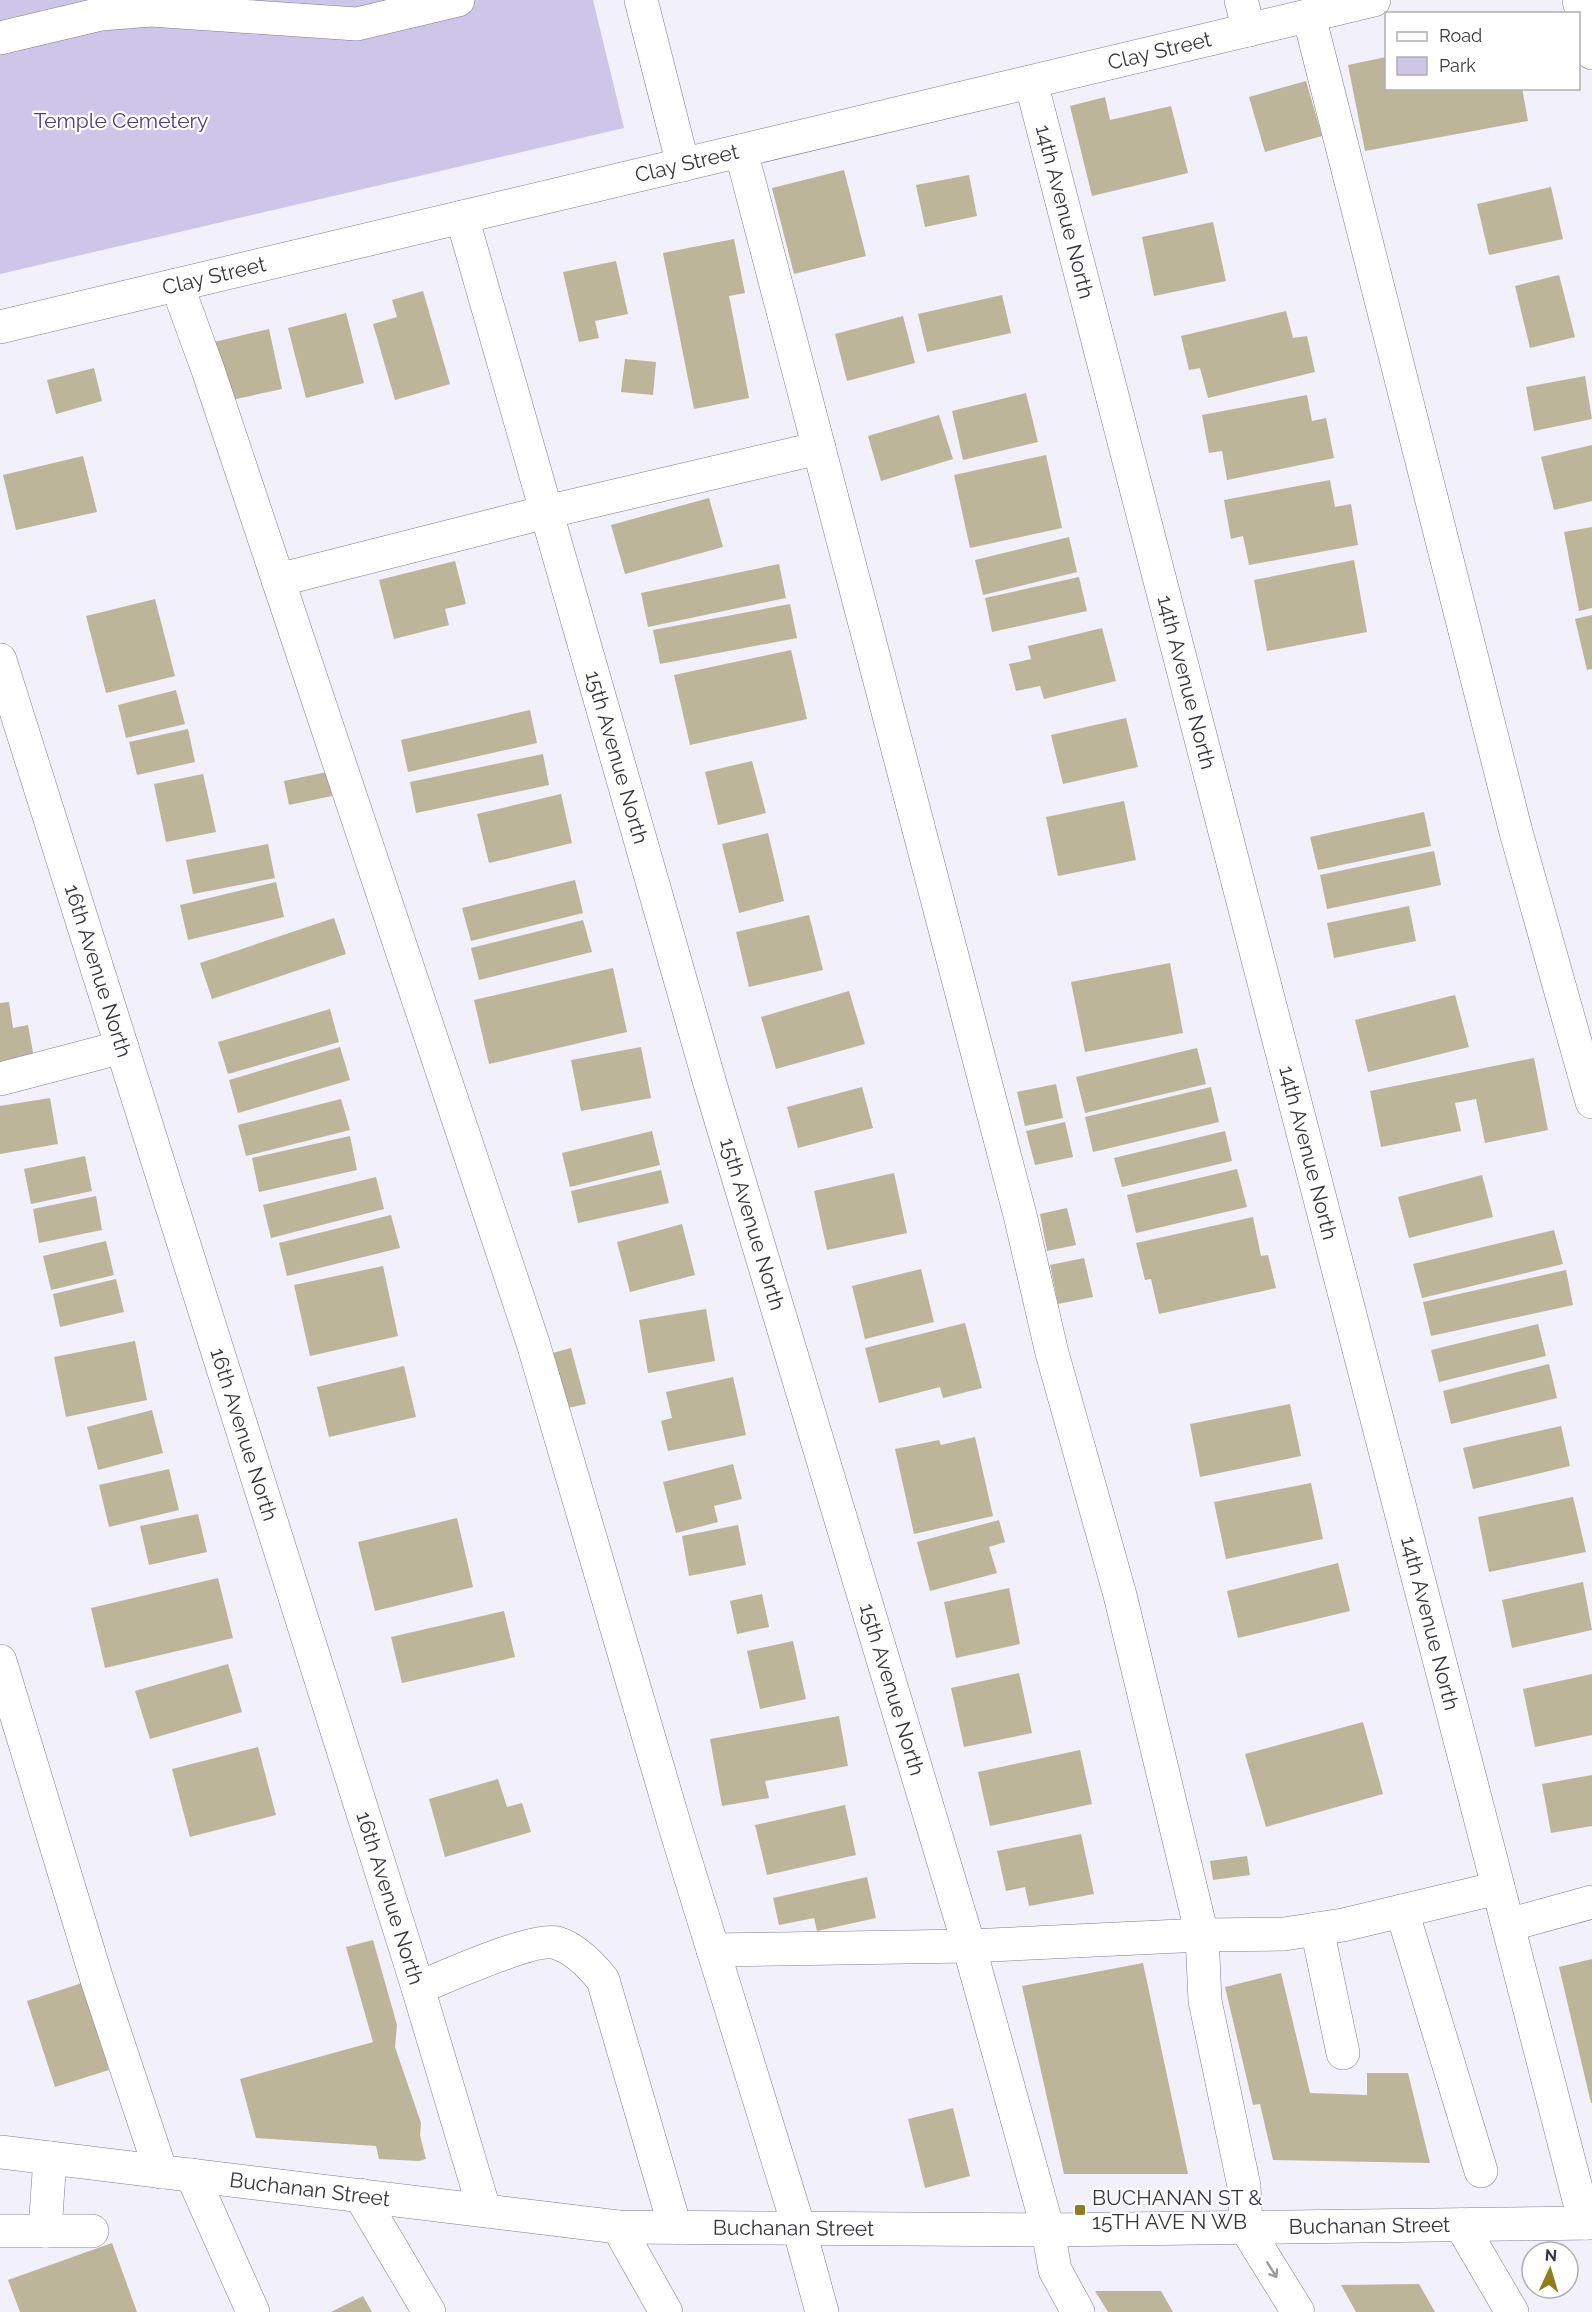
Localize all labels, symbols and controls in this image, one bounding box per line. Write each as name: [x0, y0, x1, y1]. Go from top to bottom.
legend: [1385, 12, 1580, 90]
text: Road: [1439, 25, 1482, 46]
street label: Clay Street: [1105, 26, 1214, 75]
text: Park: [1439, 55, 1476, 76]
park label: Temple Cemetery: [34, 108, 208, 133]
street label: 14th Avenue North: [1031, 122, 1100, 301]
street label: Clay Street: [632, 139, 741, 187]
street label: Clay Street: [160, 251, 268, 300]
street label: 14th Avenue North: [1152, 592, 1221, 772]
street label: 15th Avenue North: [581, 668, 654, 847]
street label: 16th Avenue North: [59, 881, 137, 1060]
street label: 14th Avenue North: [1274, 1063, 1343, 1242]
street label: 15th Avenue North: [715, 1135, 790, 1313]
street label: 16th Avenue North: [205, 1345, 283, 1524]
street label: 14th Avenue North: [1396, 1533, 1465, 1713]
street label: 15th Avenue North: [855, 1600, 930, 1779]
street label: 16th Avenue North: [351, 1808, 429, 1988]
street label: Buchanan Street: [228, 2167, 391, 2211]
place label: BUCHANAN ST & 15TH AVE N WB: [1092, 2185, 1262, 2234]
marker: BUCHANAN ST & 15TH AVE N WB: [1073, 2203, 1087, 2217]
street label: Buchanan Street: [1289, 2212, 1450, 2239]
street label: Buchanan Street: [713, 2215, 874, 2241]
north arrow: [1520, 2240, 1580, 2300]
text: N: [1544, 2246, 1558, 2265]
one-way arrow: [1267, 2261, 1279, 2278]

